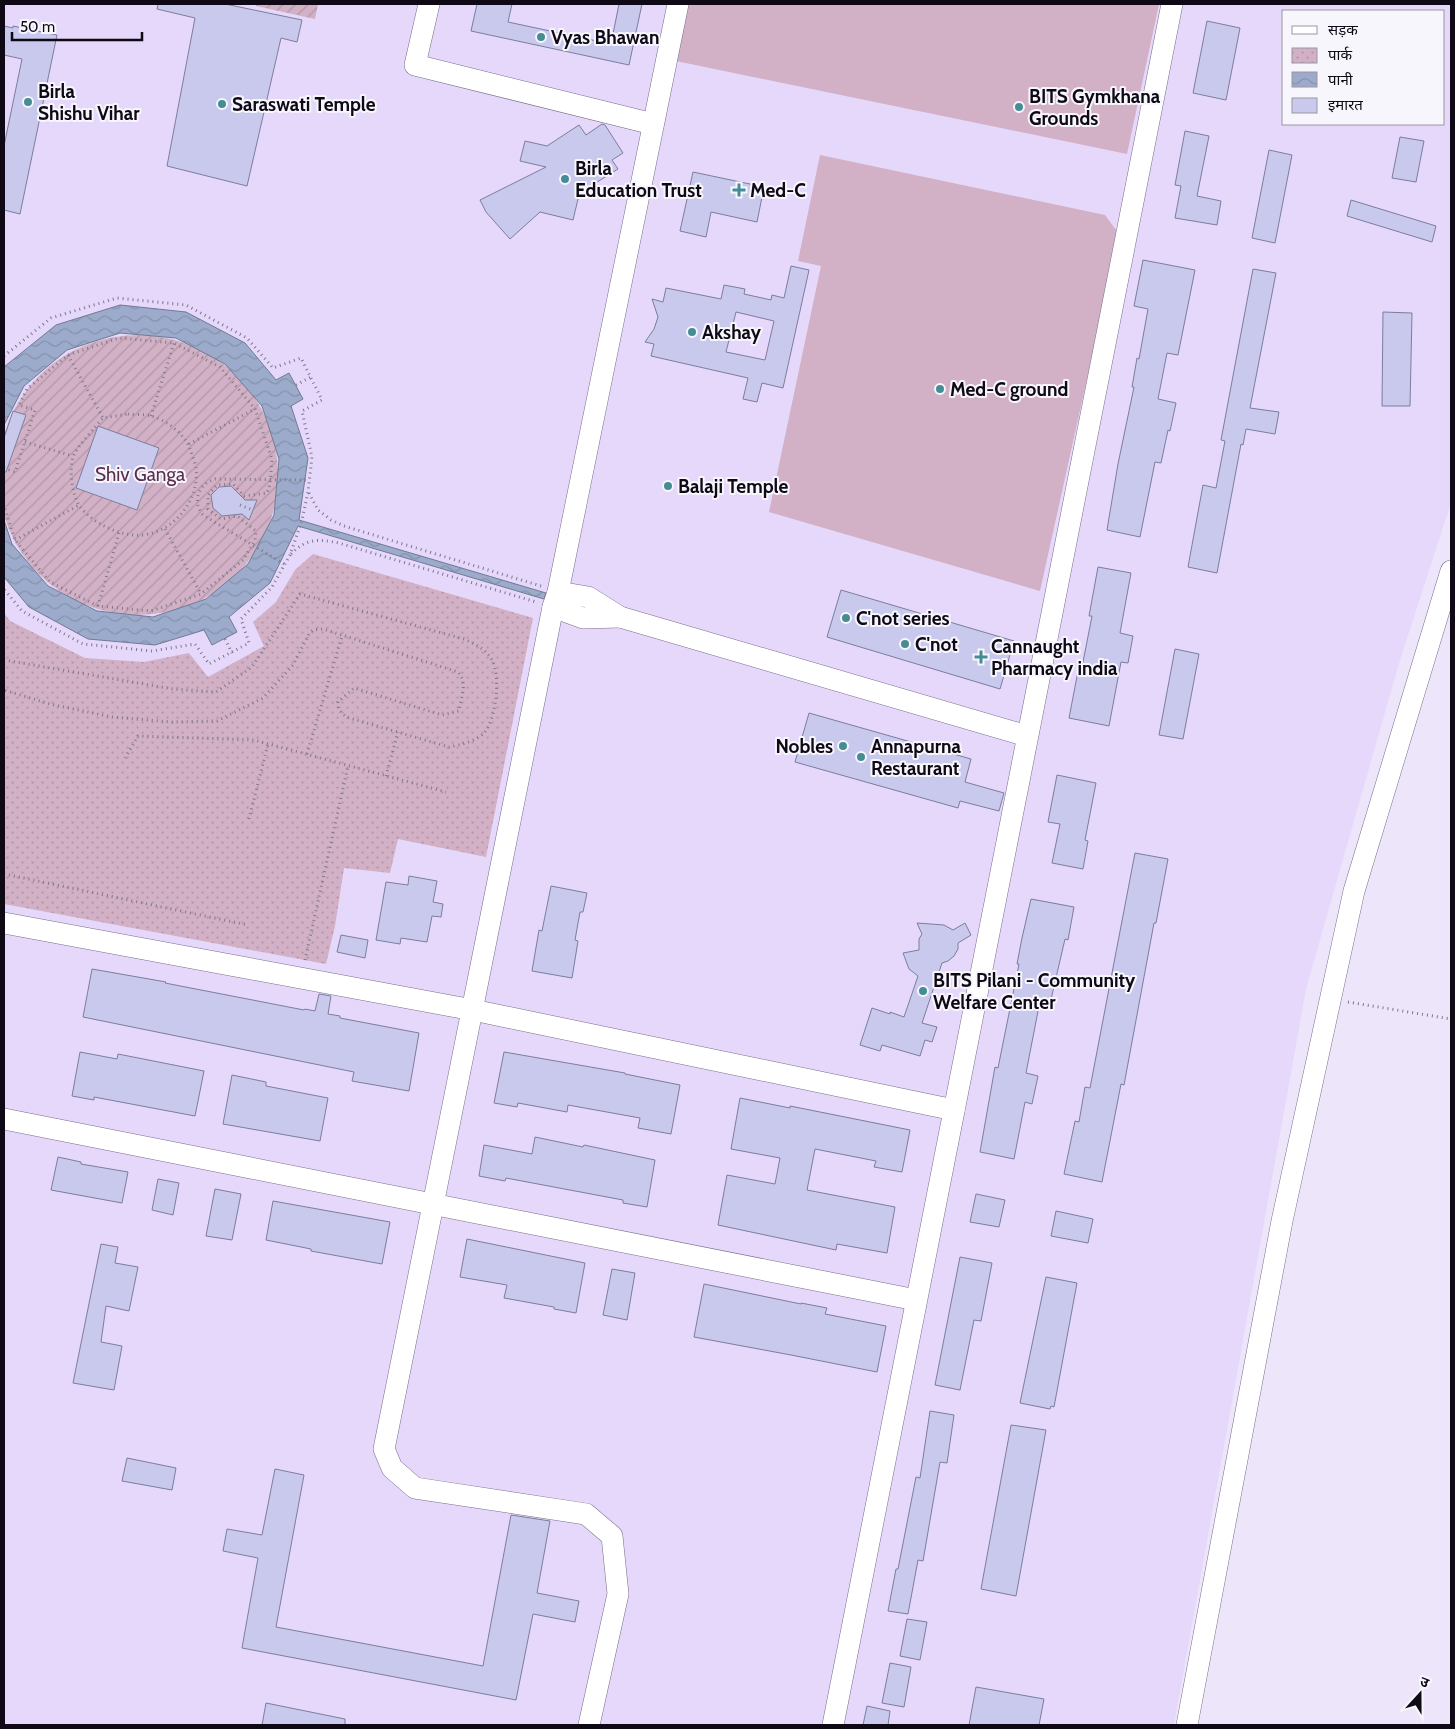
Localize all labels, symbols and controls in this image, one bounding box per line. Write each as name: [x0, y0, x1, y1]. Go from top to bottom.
scale bar: [12, 10, 142, 42]
legend: [1282, 10, 1445, 125]
text: 50 m: [20, 18, 55, 36]
text: सड़क: [1328, 21, 1358, 39]
place label: Vyas Bhawan: [551, 26, 660, 49]
marker: Vyas Bhawan: [535, 31, 547, 43]
text: पार्क: [1328, 46, 1352, 64]
text: पानी: [1328, 71, 1354, 89]
place label: Birla Shishu Vihar: [38, 80, 140, 125]
place label: BITS Gymkhana Grounds: [1029, 85, 1161, 130]
place label: Saraswati Temple: [232, 93, 376, 116]
marker: Birla Shishu Vihar: [22, 96, 34, 108]
text: इमारत: [1328, 96, 1363, 114]
marker: Saraswati Temple: [216, 98, 228, 110]
marker: BITS Gymkhana Grounds: [1013, 101, 1025, 113]
place label: Birla Education Trust: [575, 157, 702, 202]
marker: Birla Education Trust: [559, 173, 571, 185]
place label: Med-C: [750, 179, 806, 202]
marker: Med-C: [732, 183, 746, 197]
place label: Akshay: [702, 321, 762, 344]
marker: Akshay: [686, 326, 698, 338]
place label: Med-C ground: [950, 378, 1068, 401]
marker: Med-C ground: [934, 383, 946, 395]
park label: Shiv Ganga: [95, 463, 185, 486]
place label: Balaji Temple: [678, 475, 788, 498]
marker: Balaji Temple: [662, 480, 674, 492]
place label: C'not series: [856, 607, 950, 630]
marker: C'not series: [840, 612, 852, 624]
place label: C'not: [915, 633, 958, 656]
place label: Cannaught Pharmacy india: [991, 635, 1118, 680]
marker: C'not: [899, 638, 911, 650]
marker: Cannaught Pharmacy india: [975, 651, 987, 663]
place label: Nobles: [775, 735, 833, 758]
place label: Annapurna Restaurant: [871, 735, 961, 780]
marker: Nobles: [837, 740, 849, 752]
marker: Annapurna Restaurant: [855, 751, 867, 763]
place label: BITS Pilani - Community Welfare Center: [933, 969, 1136, 1014]
marker: BITS Pilani - Community Welfare Center: [917, 985, 929, 997]
north arrow: [1395, 1669, 1445, 1719]
text: उ: [1418, 1672, 1432, 1692]

